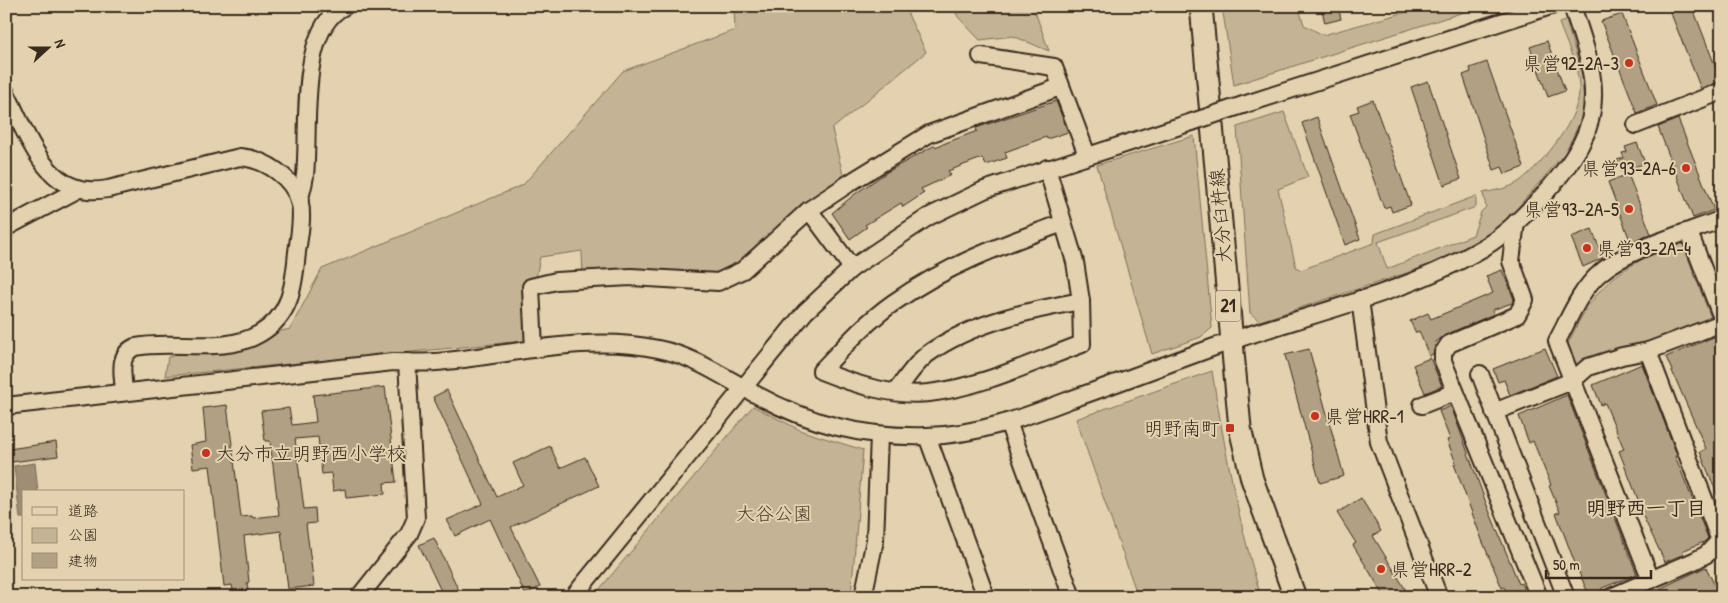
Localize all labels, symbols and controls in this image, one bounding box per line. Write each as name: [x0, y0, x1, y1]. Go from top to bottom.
north arrow: [22, 22, 72, 72]
text: N: [50, 36, 71, 51]
place label: 県営92-2A-3: [1523, 50, 1619, 76]
marker: 県営92-2A-3: [1623, 57, 1635, 69]
place label: 県営93-2A-6: [1581, 155, 1676, 181]
marker: 県営93-2A-6: [1680, 162, 1692, 174]
street label: 大分臼杵線: [1203, 168, 1237, 264]
place label: 県営93-2A-5: [1524, 196, 1619, 222]
marker: 県営93-2A-5: [1623, 203, 1635, 215]
place label: 県営93-2A-4: [1597, 235, 1691, 261]
marker: 県営93-2A-4: [1581, 242, 1593, 254]
road number: 21: [1216, 290, 1240, 322]
place label: 県営HRR-1: [1325, 403, 1404, 429]
marker: 県営HRR-1: [1309, 410, 1321, 422]
place label: 明野南町: [1144, 415, 1220, 441]
marker: 明野南町: [1224, 422, 1236, 434]
place label: 大分市立明野西小学校: [216, 440, 406, 466]
marker: 大分市立明野西小学校: [200, 447, 212, 459]
legend: [22, 490, 185, 580]
district label: 明野西一丁目: [1586, 494, 1706, 521]
text: 道路: [68, 500, 98, 521]
park label: 大谷公園: [736, 500, 812, 526]
text: 公園: [68, 524, 98, 545]
scale bar: [1546, 548, 1650, 580]
text: 建物: [68, 550, 98, 571]
text: 50 m: [1553, 554, 1580, 575]
place label: 県営HRR-2: [1391, 556, 1472, 582]
marker: 県営HRR-2: [1375, 563, 1387, 575]

